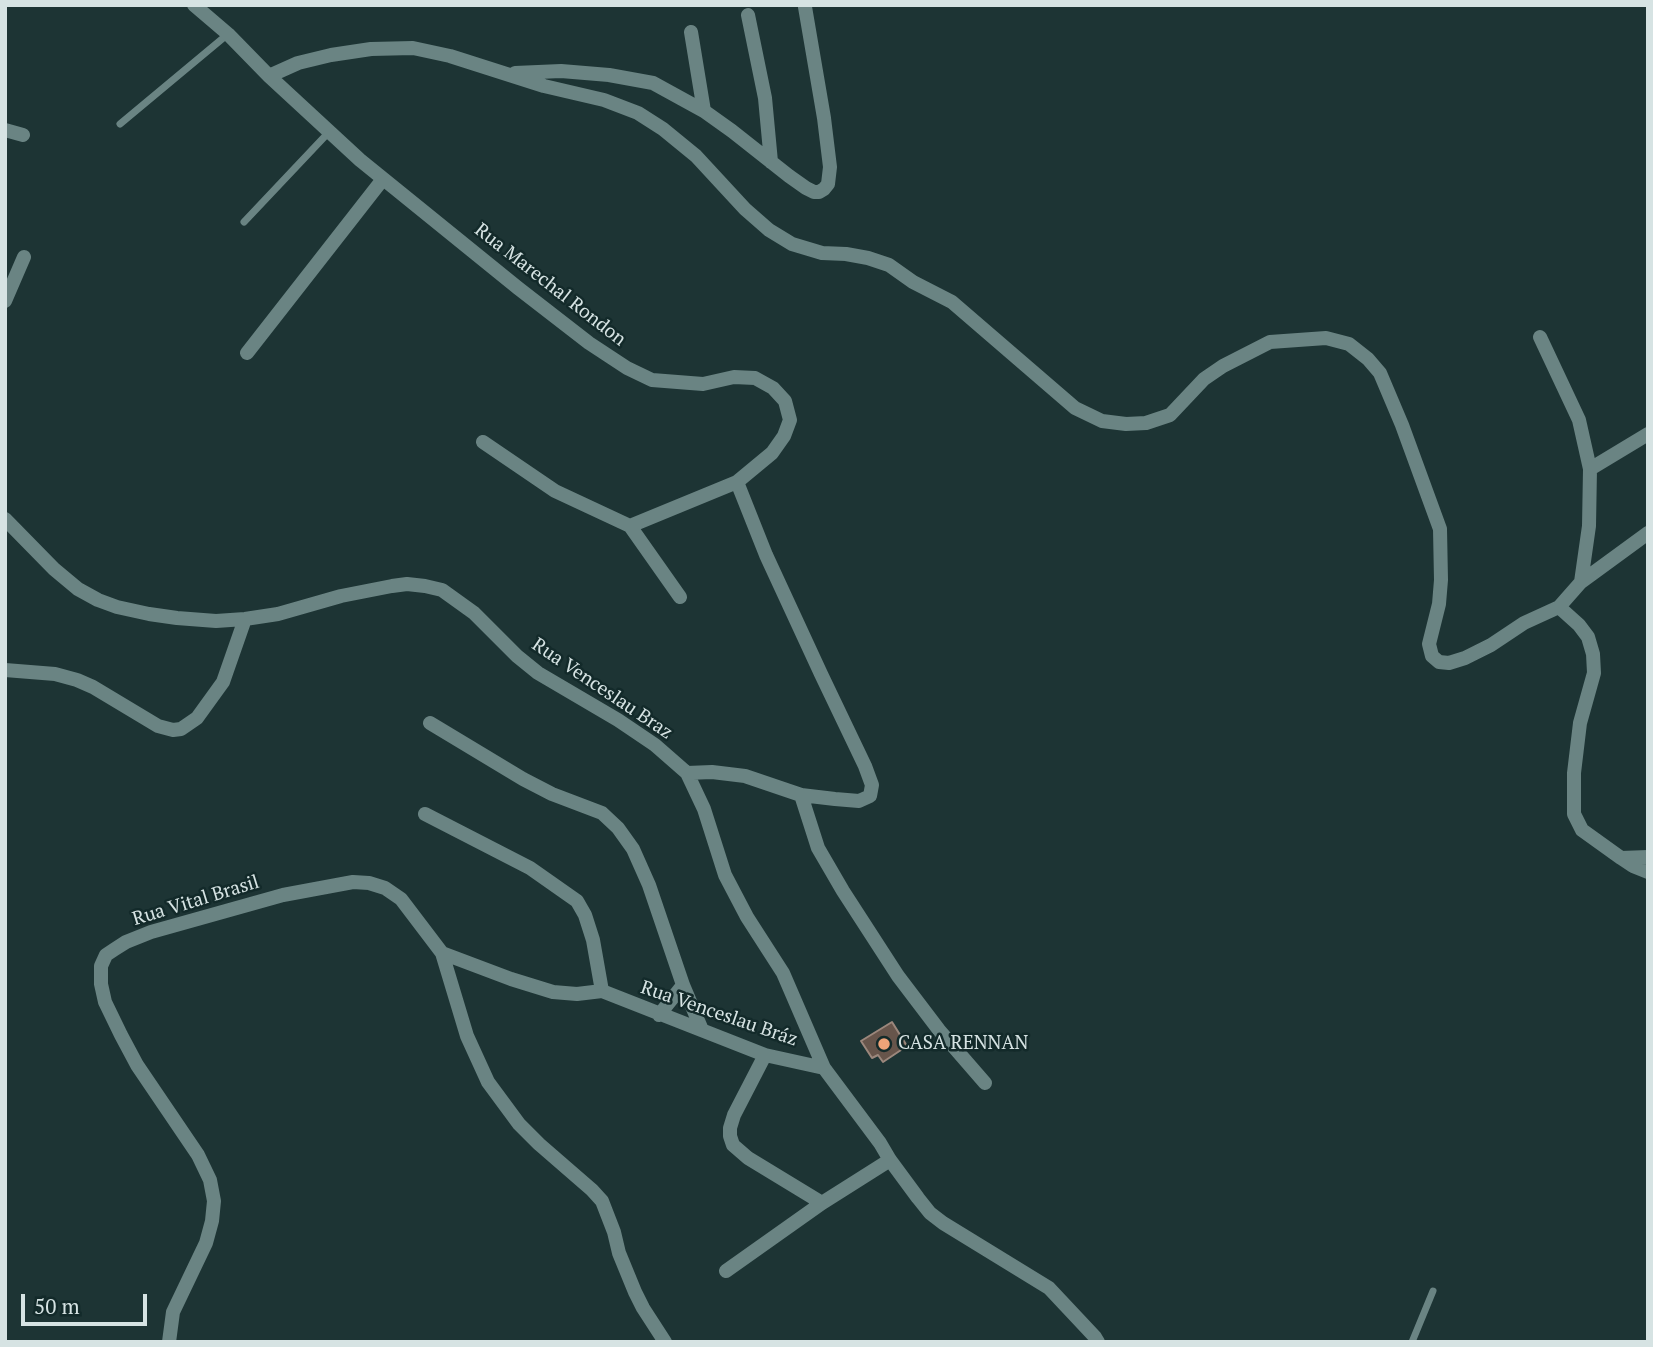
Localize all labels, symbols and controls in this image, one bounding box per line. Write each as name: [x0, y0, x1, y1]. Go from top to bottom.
street label: Rua Marechal Rondon: [470, 219, 630, 351]
street label: Rua Venceslau Braz: [528, 634, 676, 744]
street label: Rua Vital Brasil: [130, 871, 262, 931]
street label: Rua Venceslau Bráz: [638, 976, 800, 1052]
place label: CASA RENNAN: [898, 1033, 1028, 1055]
marker: CASA RENNAN: [876, 1036, 892, 1052]
scale bar: [24, 1280, 150, 1324]
text: 50 m: [34, 1292, 80, 1320]

